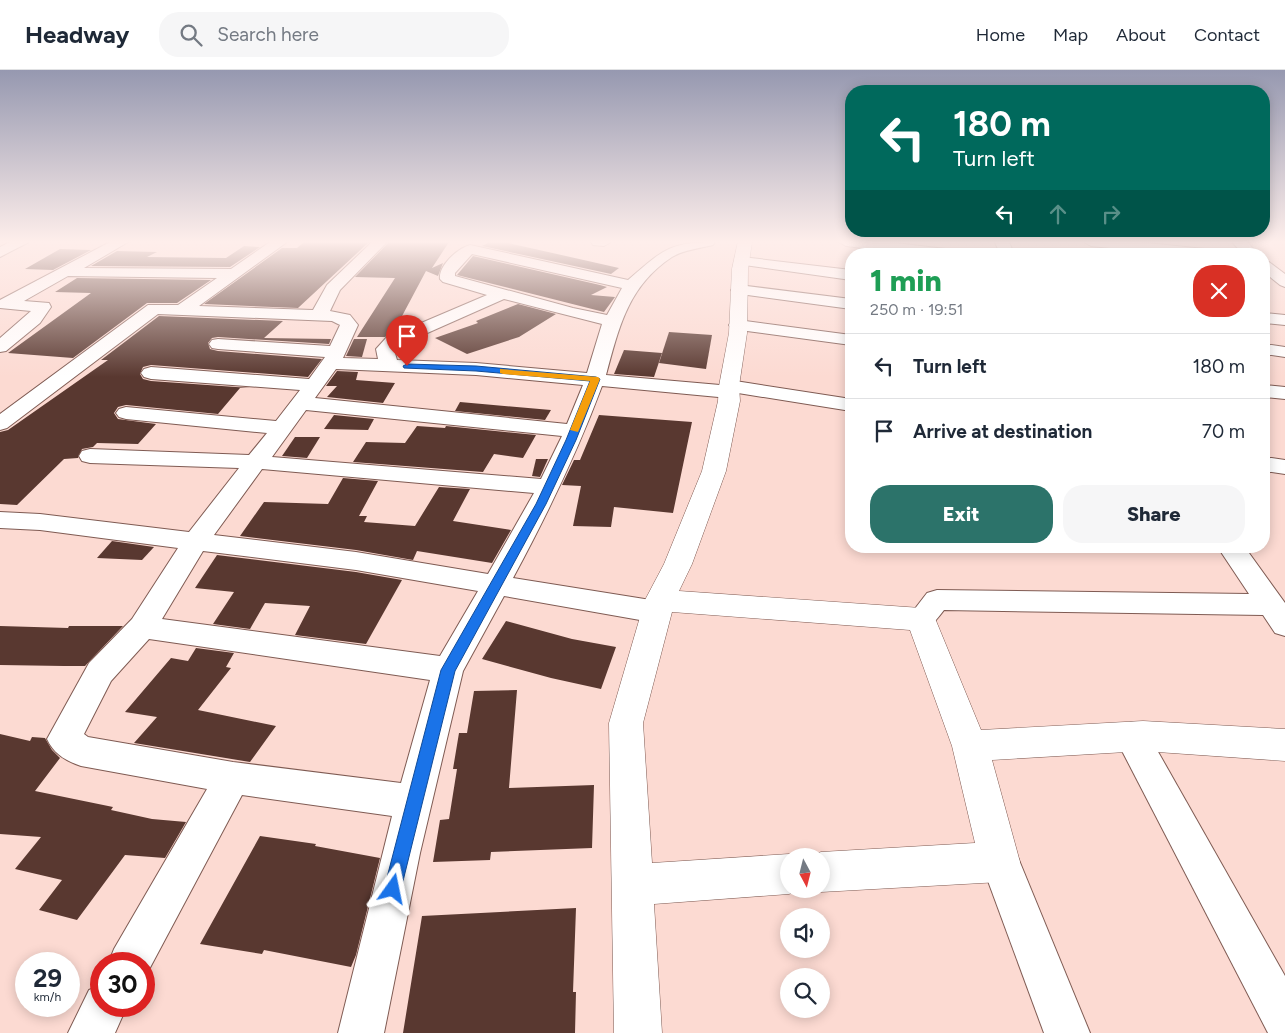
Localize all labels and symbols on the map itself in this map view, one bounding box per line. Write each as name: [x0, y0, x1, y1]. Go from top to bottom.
pin: [386, 315, 428, 366]
north arrow: [780, 848, 830, 898]
position arrow: [366, 862, 418, 914]
speed limit sign: 30: [90, 952, 155, 1017]

